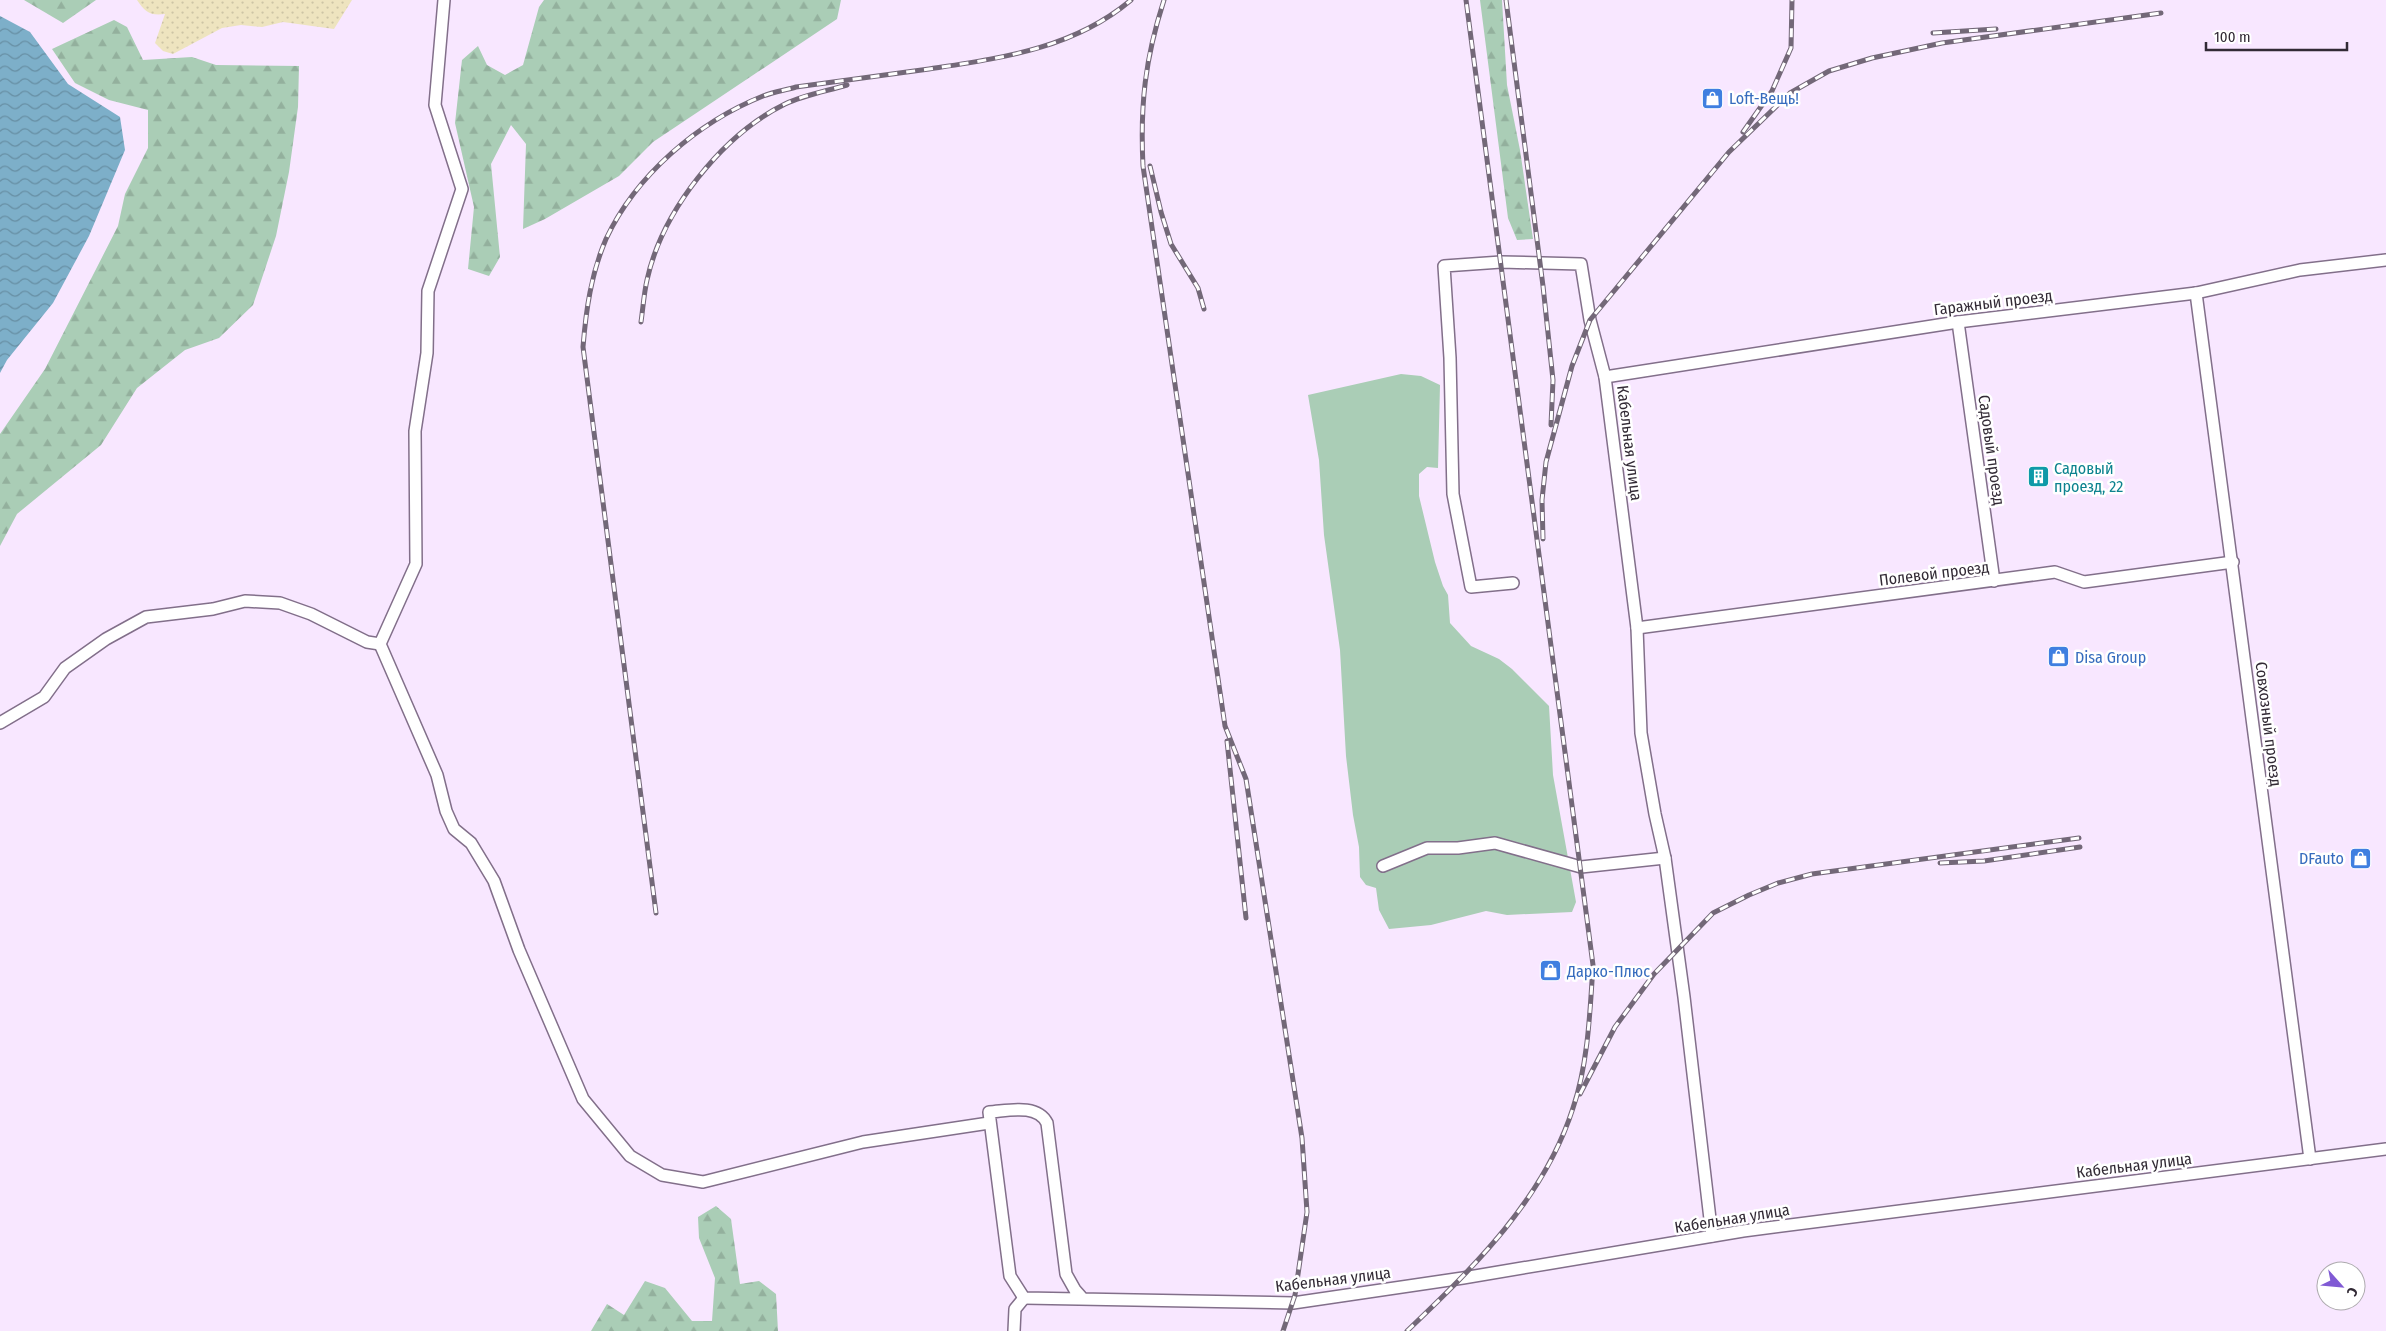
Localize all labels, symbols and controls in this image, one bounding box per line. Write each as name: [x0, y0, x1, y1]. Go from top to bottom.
scale bar: [2206, 20, 2347, 52]
text: 100 m: [2214, 28, 2251, 46]
shop icon: Loft-Вещь!: [1701, 86, 1725, 110]
place label: Loft-Вещь!: [1729, 89, 1799, 108]
street label: Гаражный проезд: [1933, 286, 2054, 319]
street label: Кабельная улица: [1613, 384, 1646, 502]
street label: Садовый проезд: [1974, 394, 2009, 506]
place label: Садовый проезд, 22: [2054, 459, 2123, 496]
building icon: Садовый проезд, 22: [2026, 465, 2050, 489]
street label: Полевой проезд: [1878, 557, 1990, 590]
shop icon: Disa Group: [2047, 645, 2071, 669]
place label: Disa Group: [2075, 648, 2146, 667]
street label: Совхозный проезд: [2251, 661, 2286, 788]
shop icon: DFauto: [2348, 846, 2372, 870]
place label: DFauto: [2299, 849, 2344, 868]
shop icon: Дарко-Плюс: [1539, 959, 1563, 983]
place label: Дарко-Плюс: [1566, 962, 1650, 981]
street label: Кабельная улица: [2075, 1149, 2193, 1182]
street label: Кабельная улица: [1673, 1200, 1791, 1237]
north arrow: [2316, 1261, 2366, 1311]
street label: Кабельная улица: [1274, 1263, 1392, 1296]
text: С: [2343, 1285, 2361, 1299]

